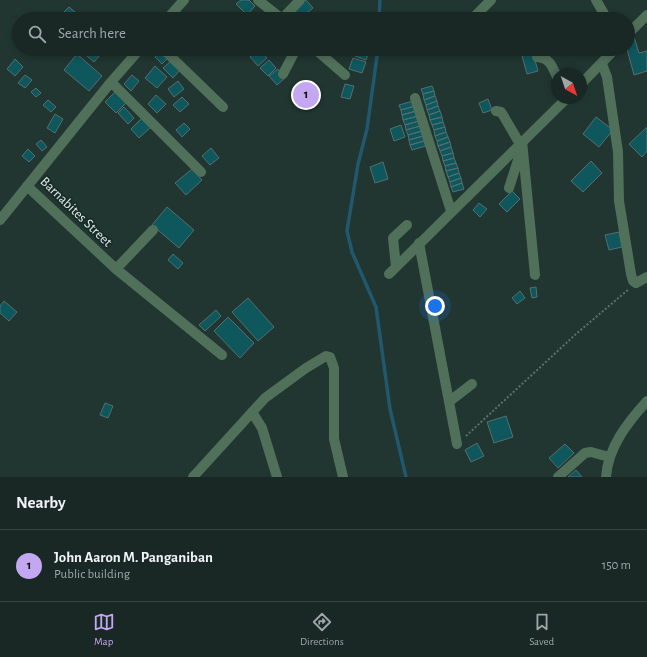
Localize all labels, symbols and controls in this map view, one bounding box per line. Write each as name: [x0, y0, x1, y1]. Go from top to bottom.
search box: [12, 12, 635, 56]
icon: search: [26, 23, 48, 45]
text: Search here: [58, 26, 126, 41]
north arrow: [551, 68, 587, 104]
pin: 1: [293, 80, 319, 110]
street label: Barnabites Street: [37, 174, 115, 250]
your location: [425, 296, 445, 316]
text: Nearby: [16, 494, 66, 511]
text: John Aaron M. Panganiban: [54, 550, 213, 565]
text: 1: [27, 559, 31, 572]
text: 150 m: [602, 559, 631, 572]
text: Public building: [54, 568, 130, 581]
tab: Map: [93, 611, 115, 648]
tab: Directions: [300, 611, 344, 648]
tab: Saved: [529, 611, 554, 648]

